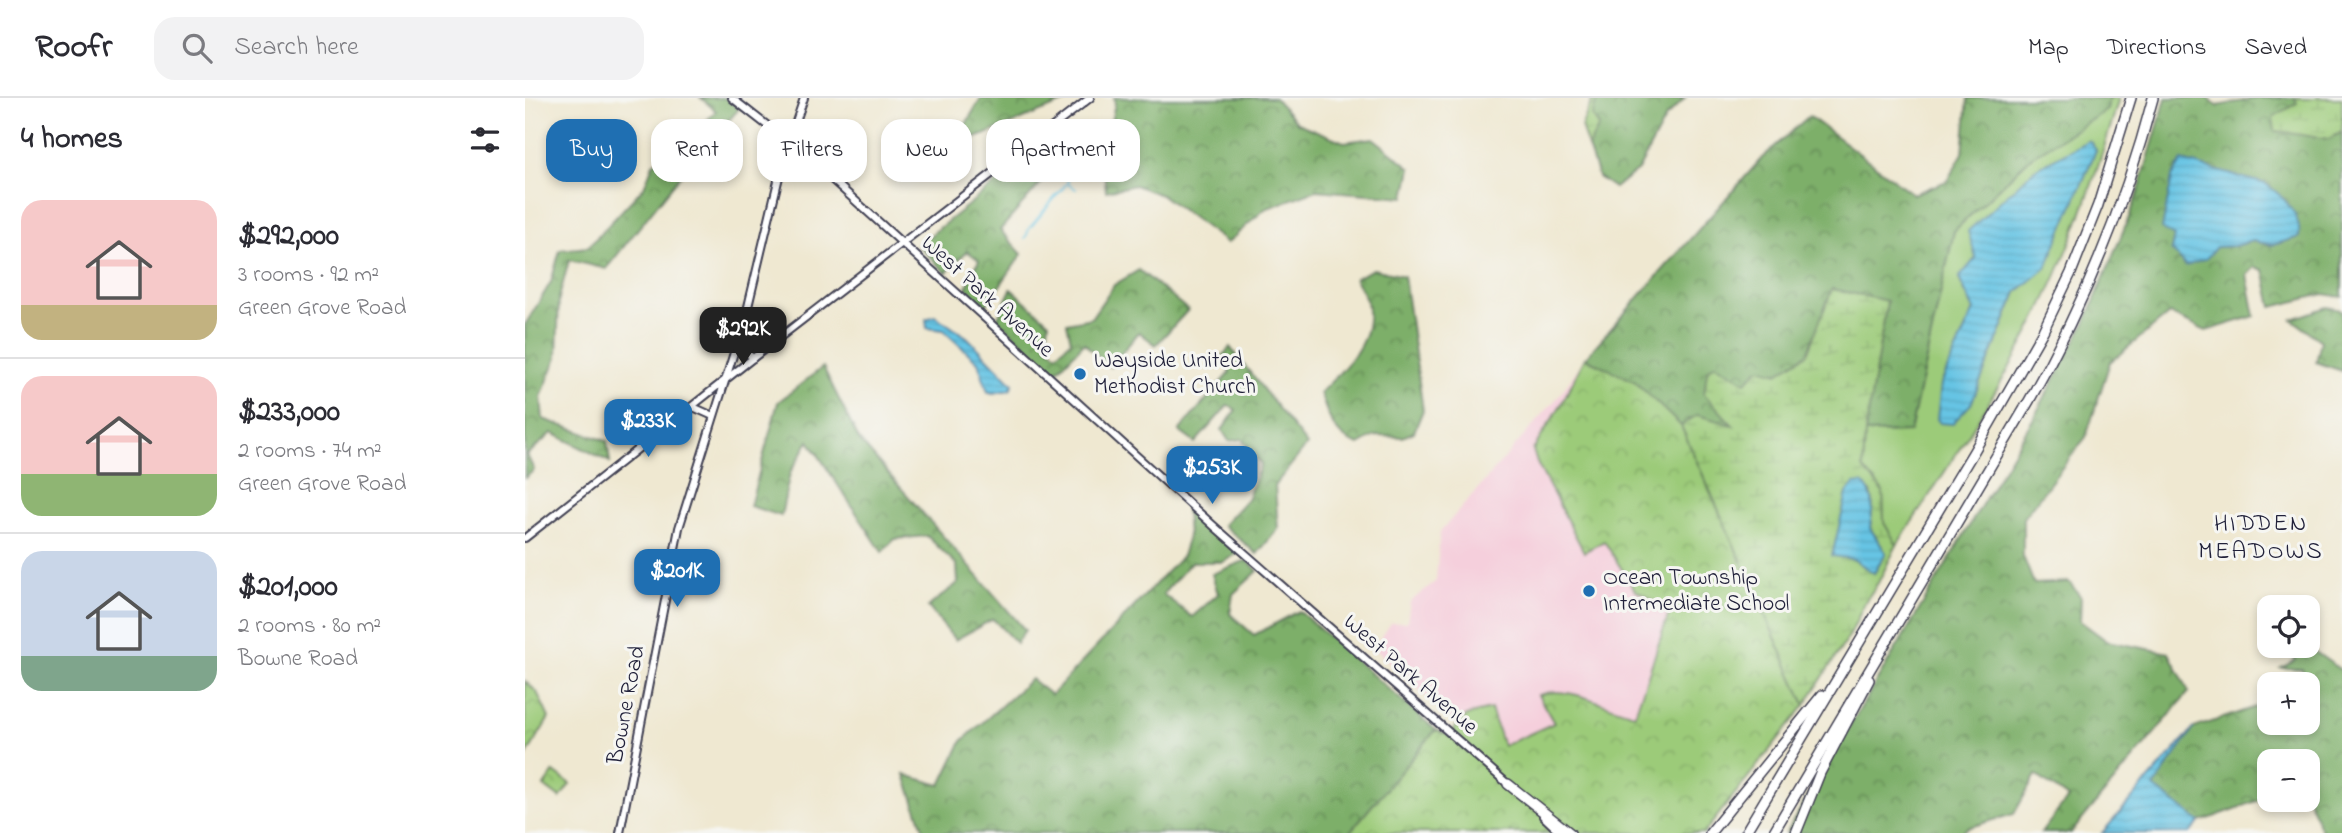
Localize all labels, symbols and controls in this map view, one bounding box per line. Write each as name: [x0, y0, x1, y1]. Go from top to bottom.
search box: [154, 17, 644, 80]
text: Roofr: [35, 24, 112, 72]
icon: search: [178, 29, 216, 67]
text: Search here: [234, 29, 359, 67]
text: Map: [2028, 31, 2069, 66]
text: Directions: [2107, 31, 2206, 66]
text: Saved: [2244, 31, 2307, 66]
text: 4 homes: [21, 118, 123, 162]
chip: Buy: [546, 119, 637, 182]
chip: Rent: [651, 119, 743, 182]
chip: Filters: [757, 119, 867, 182]
chip: New: [881, 119, 972, 182]
chip: Apartment: [986, 119, 1140, 182]
icon: filters: [466, 121, 504, 159]
text: $292,000: [238, 215, 339, 259]
icon: home: [77, 228, 161, 312]
street label: West Park Avenue: [913, 228, 1061, 366]
text: 3 rooms · 92 m²: [238, 259, 379, 292]
text: Green Grove Road: [238, 292, 406, 325]
pin: $292K: [694, 308, 792, 367]
text: $292K: [716, 313, 770, 346]
place label: Wayside United Methodist Church: [1094, 345, 1256, 404]
marker: Wayside United Methodist Church: [1072, 366, 1088, 382]
text: $233,000: [238, 391, 340, 435]
pin: $233K: [599, 400, 697, 459]
icon: home: [77, 404, 161, 488]
text: $233K: [620, 405, 676, 438]
text: 2 rooms · 74 m²: [238, 435, 382, 468]
pin: $253K: [1163, 446, 1261, 506]
text: $253K: [1182, 452, 1242, 485]
text: Green Grove Road: [238, 468, 406, 501]
district label: HIDDEN MEADOWS: [2198, 507, 2324, 570]
pin: $201K: [628, 550, 726, 609]
text: $201K: [650, 555, 704, 588]
place label: Ocean Township Intermediate School: [1603, 562, 1789, 621]
text: $201,000: [238, 566, 338, 610]
icon: home: [77, 579, 161, 663]
marker: Ocean Township Intermediate School: [1581, 583, 1597, 599]
map controls: [2257, 595, 2320, 812]
button: locate: [2257, 595, 2320, 658]
street label: West Park Avenue: [1335, 607, 1485, 743]
text: 2 rooms · 80 m²: [238, 610, 381, 643]
text: Bowne Road: [238, 643, 358, 676]
street label: Bowne Road: [599, 643, 655, 768]
button: +: [2257, 672, 2320, 735]
button: −: [2257, 749, 2320, 812]

